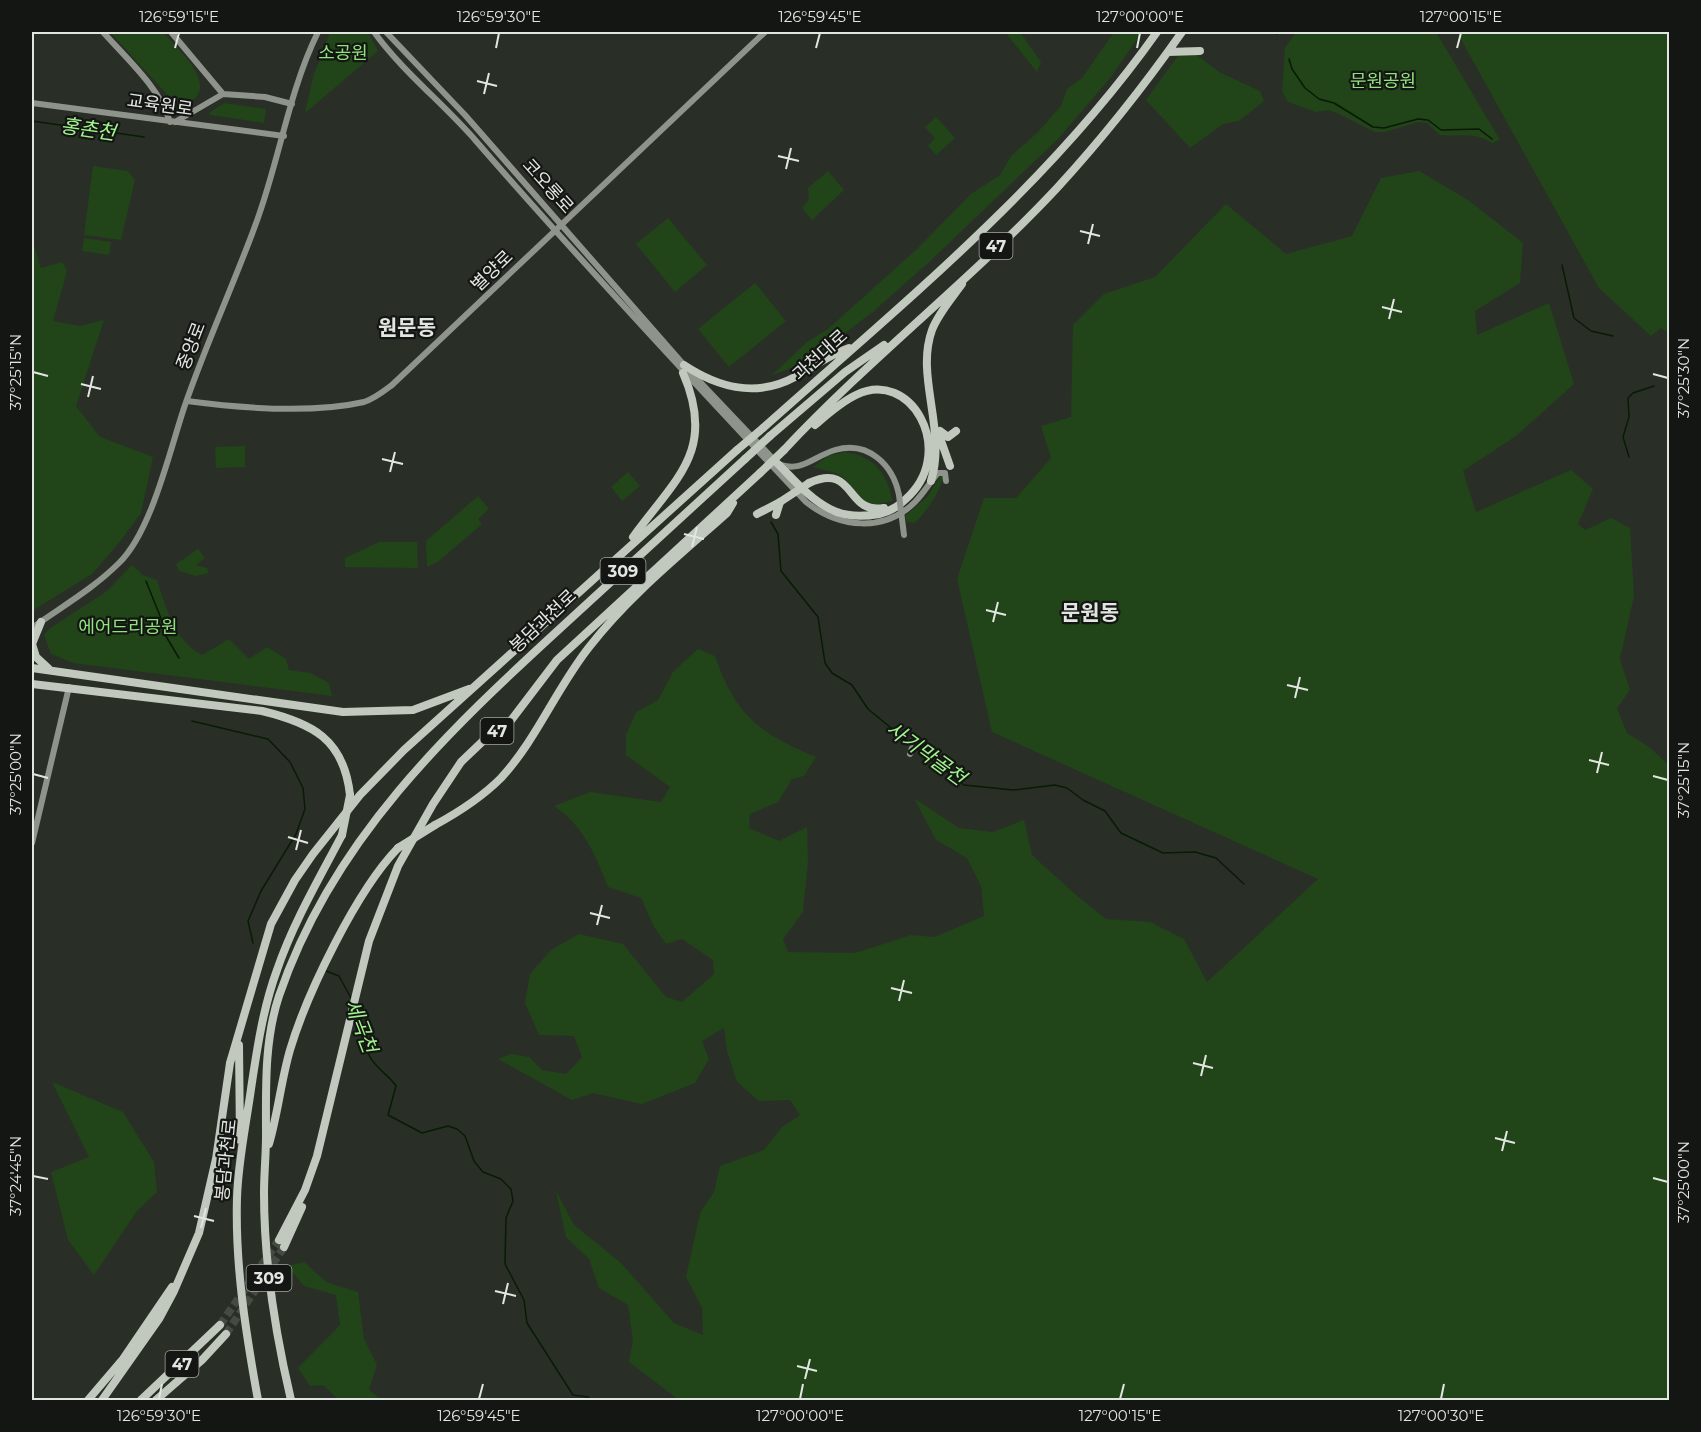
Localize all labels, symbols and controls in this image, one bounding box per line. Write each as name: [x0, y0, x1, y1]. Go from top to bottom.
text: 126°59'15"E: [139, 7, 219, 26]
text: 126°59'30"E: [457, 7, 541, 26]
text: 126°59'45"E: [778, 7, 862, 26]
text: 127°00'00"E: [1096, 7, 1184, 26]
text: 127°00'15"E: [1420, 7, 1502, 26]
park label: 소공원: [318, 42, 368, 64]
park label: 문원공원: [1350, 70, 1416, 92]
street label: 교육원로: [126, 89, 194, 121]
water label: 홍촌천: [59, 113, 120, 145]
street label: 코오롱로: [518, 154, 578, 218]
road number: 47: [980, 233, 1012, 259]
street label: 별양로: [466, 246, 518, 296]
district label: 원문동: [378, 315, 436, 340]
street label: 중앙로: [172, 319, 210, 373]
street label: 과천대로: [788, 325, 852, 385]
text: 37°25'15"N: [6, 334, 25, 410]
text: 37°25'30"N: [1674, 338, 1693, 418]
road number: 309: [600, 558, 646, 584]
street label: 봉담과천로: [505, 585, 581, 657]
district label: 문원동: [1061, 600, 1119, 625]
park label: 에어드리공원: [78, 616, 178, 638]
water label: 사기막골천: [882, 716, 972, 791]
road number: 47: [480, 718, 514, 744]
text: 37°25'00"N: [6, 733, 25, 815]
text: 37°25'15"N: [1674, 742, 1693, 818]
water label: 세곡천: [340, 996, 383, 1058]
street label: 봉담과천로: [211, 1118, 241, 1202]
text: 37°24'45"N: [6, 1136, 25, 1216]
text: 37°25'00"N: [1674, 1141, 1693, 1223]
road number: 309: [246, 1265, 292, 1291]
road number: 47: [166, 1351, 198, 1377]
text: 126°59'30"E: [117, 1406, 201, 1425]
text: 126°59'45"E: [437, 1406, 521, 1425]
text: 127°00'00"E: [756, 1406, 844, 1425]
text: 127°00'15"E: [1079, 1406, 1161, 1425]
text: 127°00'30"E: [1398, 1406, 1484, 1425]

